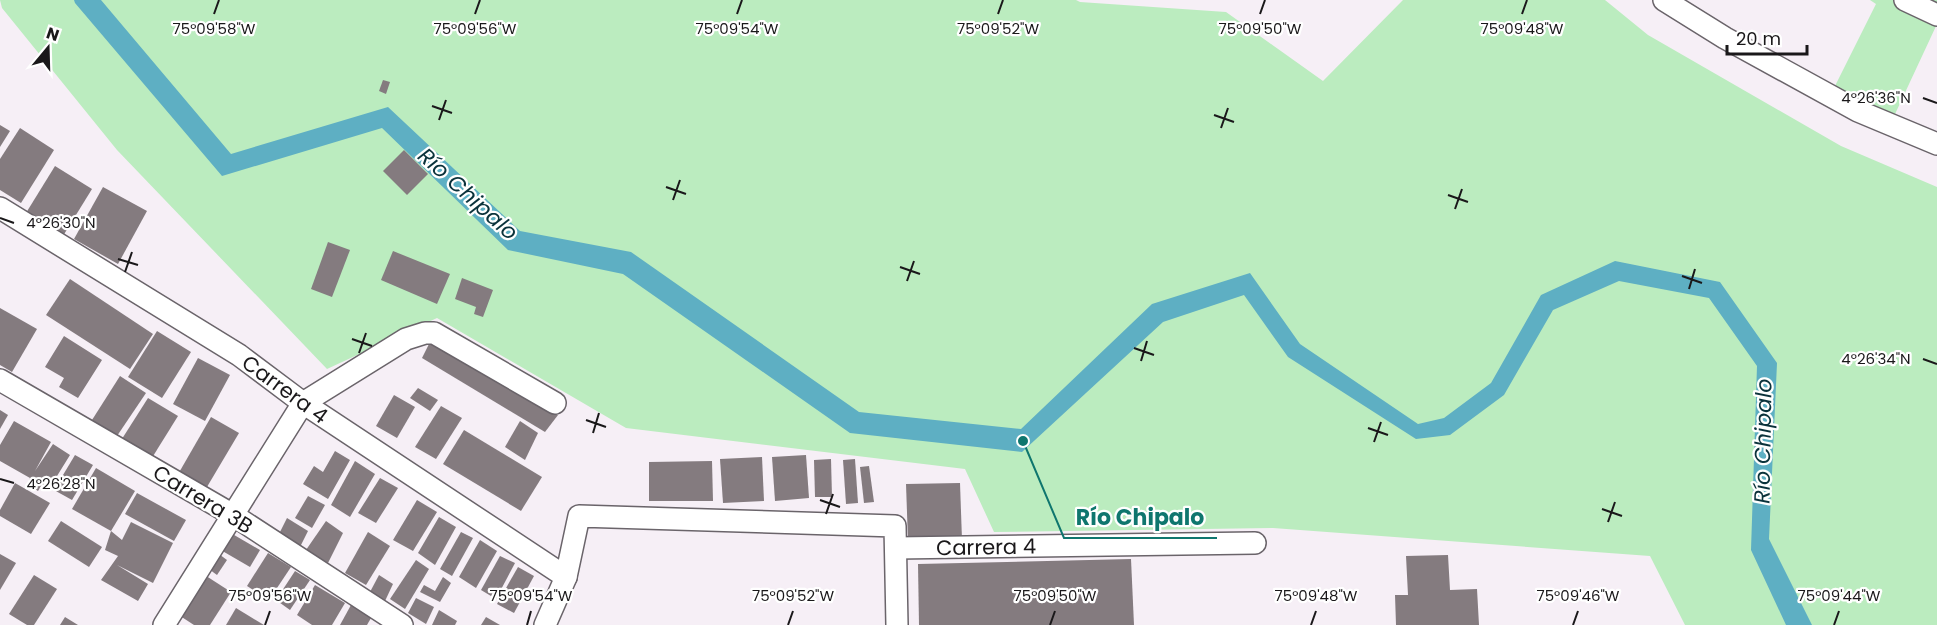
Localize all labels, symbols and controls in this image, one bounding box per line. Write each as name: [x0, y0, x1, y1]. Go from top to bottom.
north arrow: [18, 18, 78, 78]
text: 75°09'58"W: [173, 18, 256, 39]
text: 75°09'56"W: [434, 18, 517, 39]
text: 75°09'54"W: [696, 18, 779, 39]
text: 75°09'52"W: [957, 18, 1039, 39]
text: 75°09'50"W: [1219, 18, 1302, 39]
text: 75°09'48"W: [1481, 18, 1564, 39]
scale bar: [1727, 18, 1806, 56]
text: N: [43, 21, 62, 47]
text: 20 m: [1736, 26, 1781, 51]
text: 4°26'36"N: [1841, 87, 1911, 108]
water label: Río Chipalo: [411, 141, 525, 247]
text: 4°26'30"N: [26, 212, 96, 233]
street label: Carrera 4: [236, 348, 334, 430]
text: 4°26'34"N: [1841, 348, 1911, 369]
water label: Río Chipalo: [1746, 378, 1780, 504]
street label: Carrera 3B: [148, 458, 258, 540]
text: 4°26'28"N: [26, 473, 96, 494]
callout: Río Chipalo: [1064, 498, 1217, 538]
text: Río Chipalo: [1076, 502, 1204, 533]
street label: Carrera 4: [936, 532, 1036, 562]
text: 75°09'56"W: [229, 585, 312, 606]
text: 75°09'54"W: [490, 585, 573, 606]
text: 75°09'52"W: [752, 585, 834, 606]
text: 75°09'50"W: [1014, 585, 1097, 606]
text: 75°09'48"W: [1275, 585, 1358, 606]
text: 75°09'46"W: [1537, 585, 1620, 606]
text: 75°09'44"W: [1798, 585, 1881, 606]

